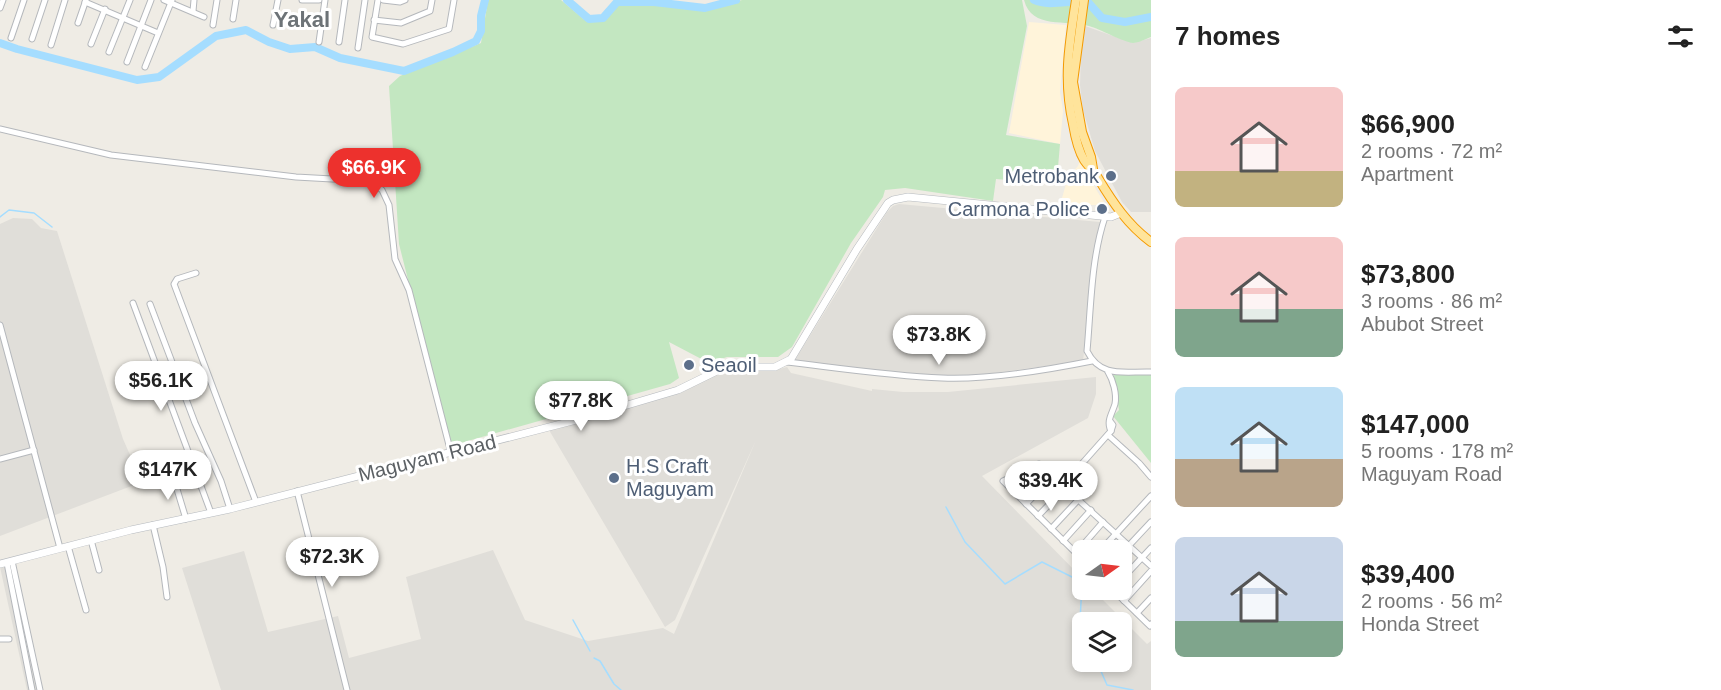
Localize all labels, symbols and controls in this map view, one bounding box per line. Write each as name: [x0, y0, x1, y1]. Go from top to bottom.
district label: Yakal: [274, 7, 330, 32]
icon: filters: [1664, 20, 1697, 53]
text: 7 homes: [1175, 21, 1281, 51]
text: $66,900: [1361, 109, 1455, 139]
icon: home: [1223, 111, 1295, 183]
text: 2 rooms · 72 m²: [1361, 140, 1502, 162]
pin: $66.9K: [325, 148, 423, 199]
text: $66.9K: [342, 156, 406, 178]
text: Apartment: [1361, 163, 1453, 185]
place label: Metrobank: [1005, 165, 1100, 187]
marker: Metrobank: [1104, 169, 1118, 183]
place label: Carmona Police: [948, 198, 1090, 220]
marker: Carmona Police: [1095, 202, 1109, 216]
text: $73,800: [1361, 259, 1455, 289]
icon: home: [1223, 261, 1295, 333]
text: 3 rooms · 86 m²: [1361, 290, 1502, 312]
text: Abubot Street: [1361, 313, 1483, 335]
pin: $73.8K: [890, 315, 988, 366]
text: $73.8K: [907, 323, 971, 345]
place label: Seaoil: [701, 354, 757, 376]
marker: Seaoil: [682, 358, 696, 372]
pin: $56.1K: [112, 361, 210, 412]
text: $56.1K: [129, 369, 193, 391]
pin: $77.8K: [532, 381, 630, 432]
text: $77.8K: [549, 389, 613, 411]
text: $147,000: [1361, 409, 1469, 439]
icon: home: [1223, 411, 1295, 483]
street label: Maguyam Road: [356, 430, 498, 486]
text: 5 rooms · 178 m²: [1361, 440, 1513, 462]
pin: $147K: [126, 450, 210, 501]
place label: H.S Craft Maguyam: [626, 455, 714, 500]
text: $147K: [139, 458, 197, 480]
pin: $39.4K: [1002, 461, 1100, 512]
text: Maguyam Road: [1361, 463, 1502, 485]
text: $39.4K: [1019, 469, 1083, 491]
marker: H.S Craft Maguyam: [607, 471, 621, 485]
pin: $72.3K: [283, 537, 381, 588]
north arrow: [1072, 540, 1132, 600]
map controls: [1072, 540, 1132, 672]
text: $72.3K: [300, 545, 364, 567]
text: $39,400: [1361, 559, 1455, 589]
icon: home: [1223, 561, 1295, 633]
text: 2 rooms · 56 m²: [1361, 590, 1502, 612]
button: layers: [1072, 612, 1132, 672]
text: Honda Street: [1361, 613, 1479, 635]

